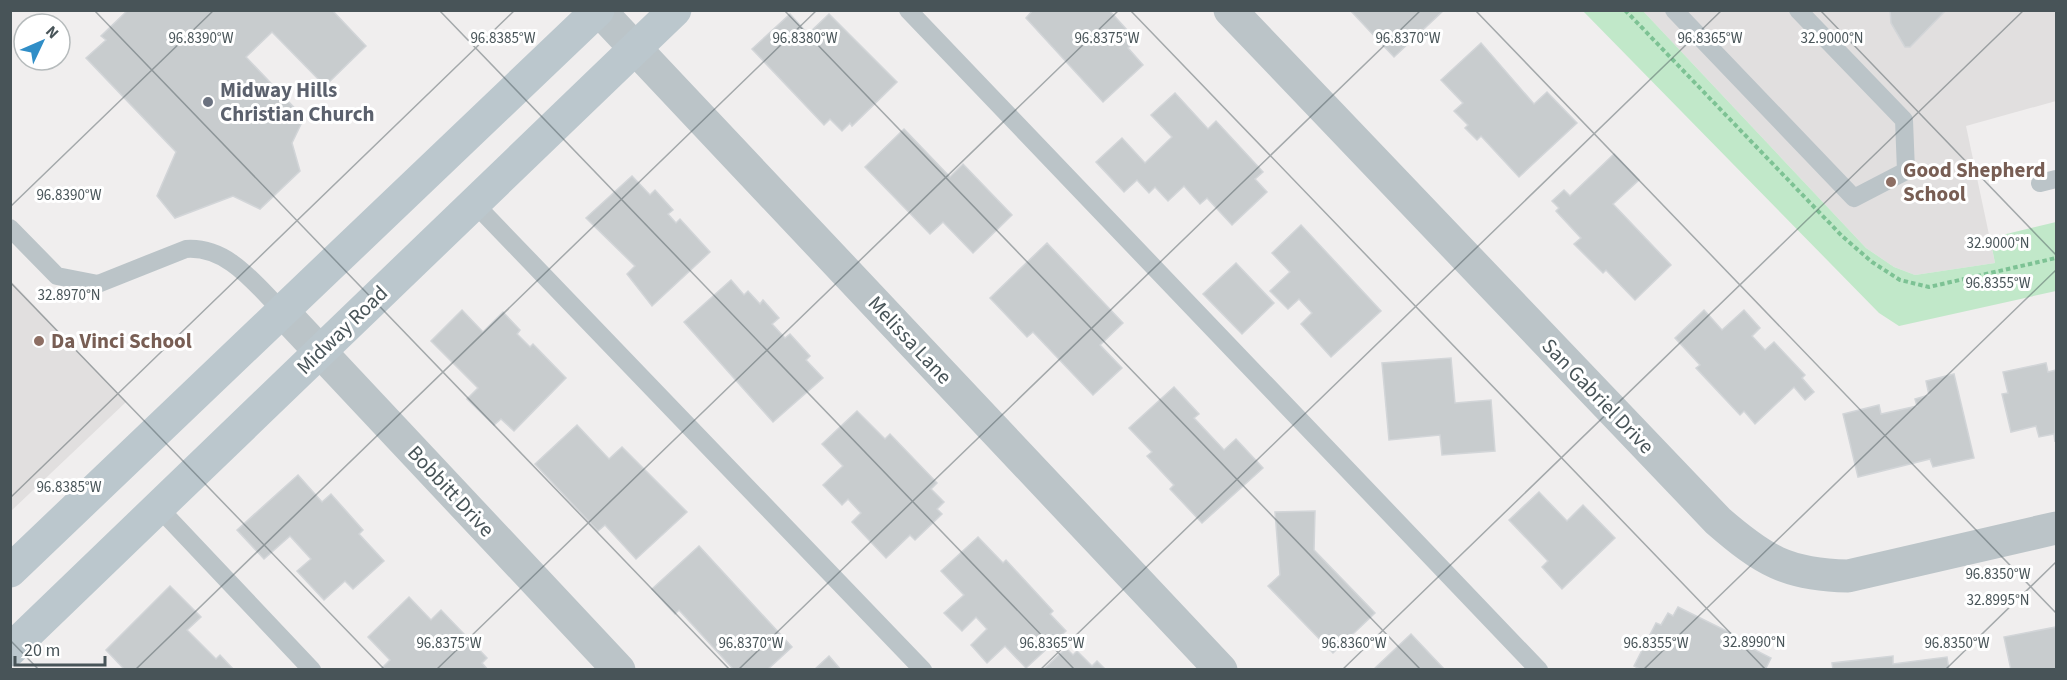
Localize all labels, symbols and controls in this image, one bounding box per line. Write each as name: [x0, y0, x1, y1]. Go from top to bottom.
north arrow: [12, 12, 72, 72]
text: N: [40, 21, 64, 44]
text: 96.8390°W: [168, 28, 234, 49]
text: 96.8385°W: [470, 28, 536, 49]
text: 96.8380°W: [772, 28, 838, 49]
text: 96.8375°W: [1074, 28, 1140, 49]
text: 96.8370°W: [1375, 28, 1441, 49]
text: 96.8365°W: [1677, 28, 1743, 49]
text: 32.9000°N: [1800, 28, 1864, 49]
place label: Midway Hills Christian Church: [220, 75, 374, 129]
marker: Midway Hills Christian Church: [201, 95, 215, 109]
place label: Good Shepherd School: [1903, 155, 2046, 209]
marker: Good Shepherd School: [1884, 175, 1898, 189]
text: 96.8390°W: [36, 185, 102, 206]
text: 32.9000°N: [1966, 233, 2030, 254]
text: 96.8355°W: [1965, 273, 2031, 294]
street label: Midway Road: [290, 279, 394, 381]
text: 32.8970°N: [37, 285, 101, 306]
street label: Melissa Lane: [861, 289, 959, 391]
place label: Da Vinci School: [51, 326, 192, 356]
street label: San Gabriel Drive: [1535, 331, 1661, 461]
marker: Da Vinci School: [32, 334, 46, 348]
street label: Bobbitt Drive: [401, 438, 501, 544]
text: 96.8385°W: [36, 477, 102, 498]
text: 96.8350°W: [1965, 564, 2031, 585]
text: 32.8995°N: [1966, 590, 2030, 611]
scale bar: [15, 629, 105, 667]
text: 32.8990°N: [1722, 632, 1786, 653]
text: 96.8375°W: [416, 633, 482, 654]
text: 96.8370°W: [718, 633, 784, 654]
text: 96.8365°W: [1019, 633, 1085, 654]
text: 96.8360°W: [1321, 633, 1387, 654]
text: 96.8355°W: [1623, 633, 1689, 654]
text: 96.8350°W: [1924, 633, 1990, 654]
text: 20 m: [24, 638, 60, 663]

